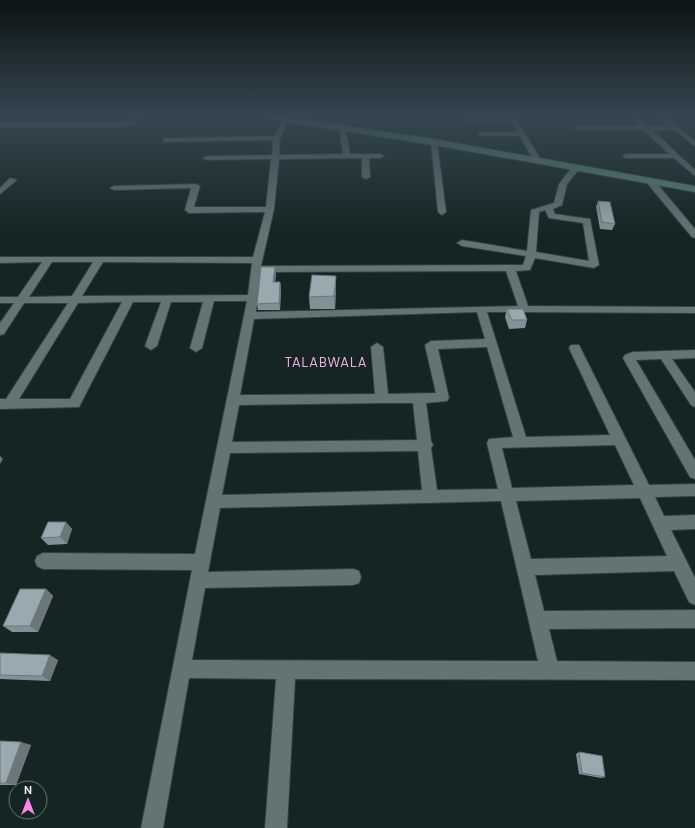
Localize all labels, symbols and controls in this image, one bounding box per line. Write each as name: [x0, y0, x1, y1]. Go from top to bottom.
district label: TALABWALA: [285, 354, 367, 371]
north arrow: [8, 780, 48, 820]
text: N: [24, 783, 32, 797]

